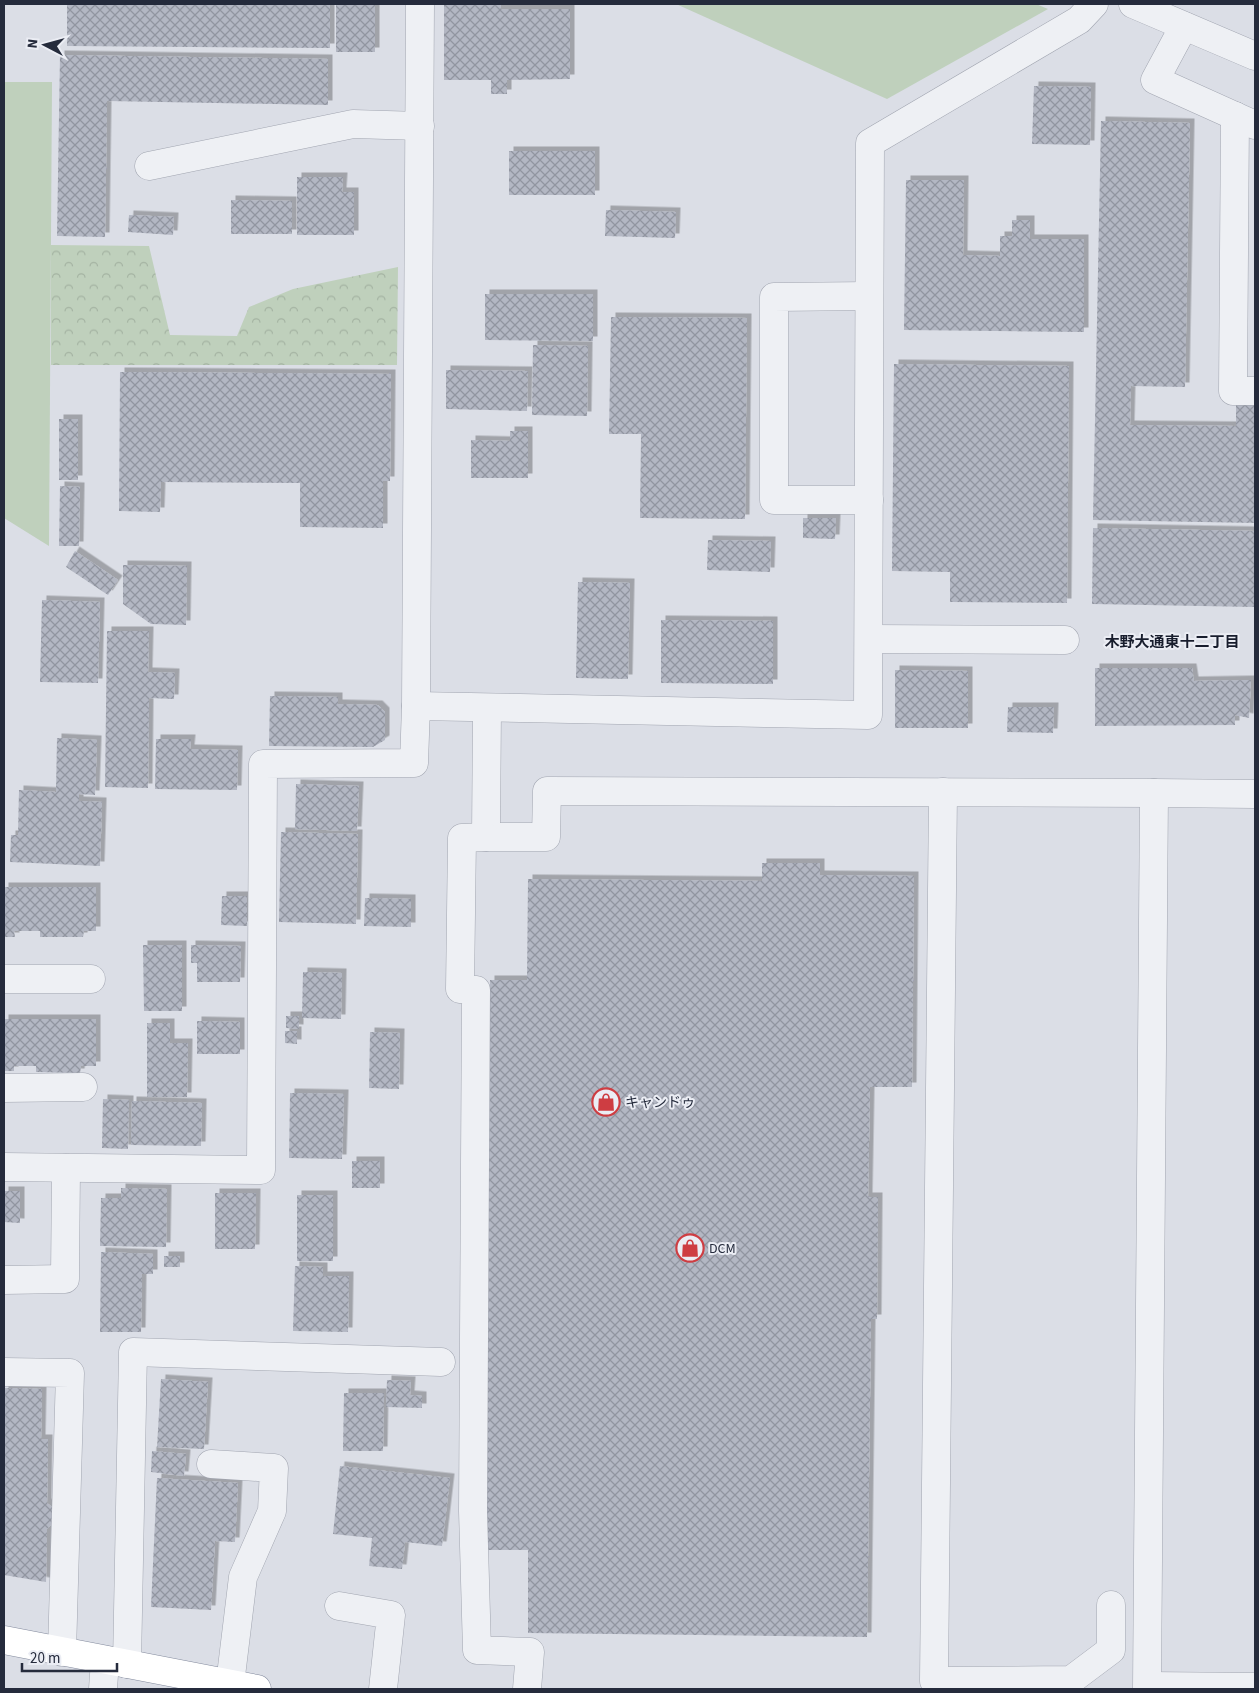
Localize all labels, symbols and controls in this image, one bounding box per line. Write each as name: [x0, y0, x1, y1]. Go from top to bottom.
north arrow: [20, 20, 70, 70]
text: N: [23, 38, 43, 49]
district label: 木野大通東十二丁目: [1104, 632, 1240, 653]
shop icon: キャンドゥ: [591, 1087, 621, 1117]
place label: キャンドゥ: [625, 1093, 695, 1113]
shop icon: DCM: [675, 1233, 705, 1263]
place label: DCM: [709, 1239, 736, 1259]
scale bar: [22, 1640, 118, 1672]
text: 20 m: [30, 1648, 60, 1669]

